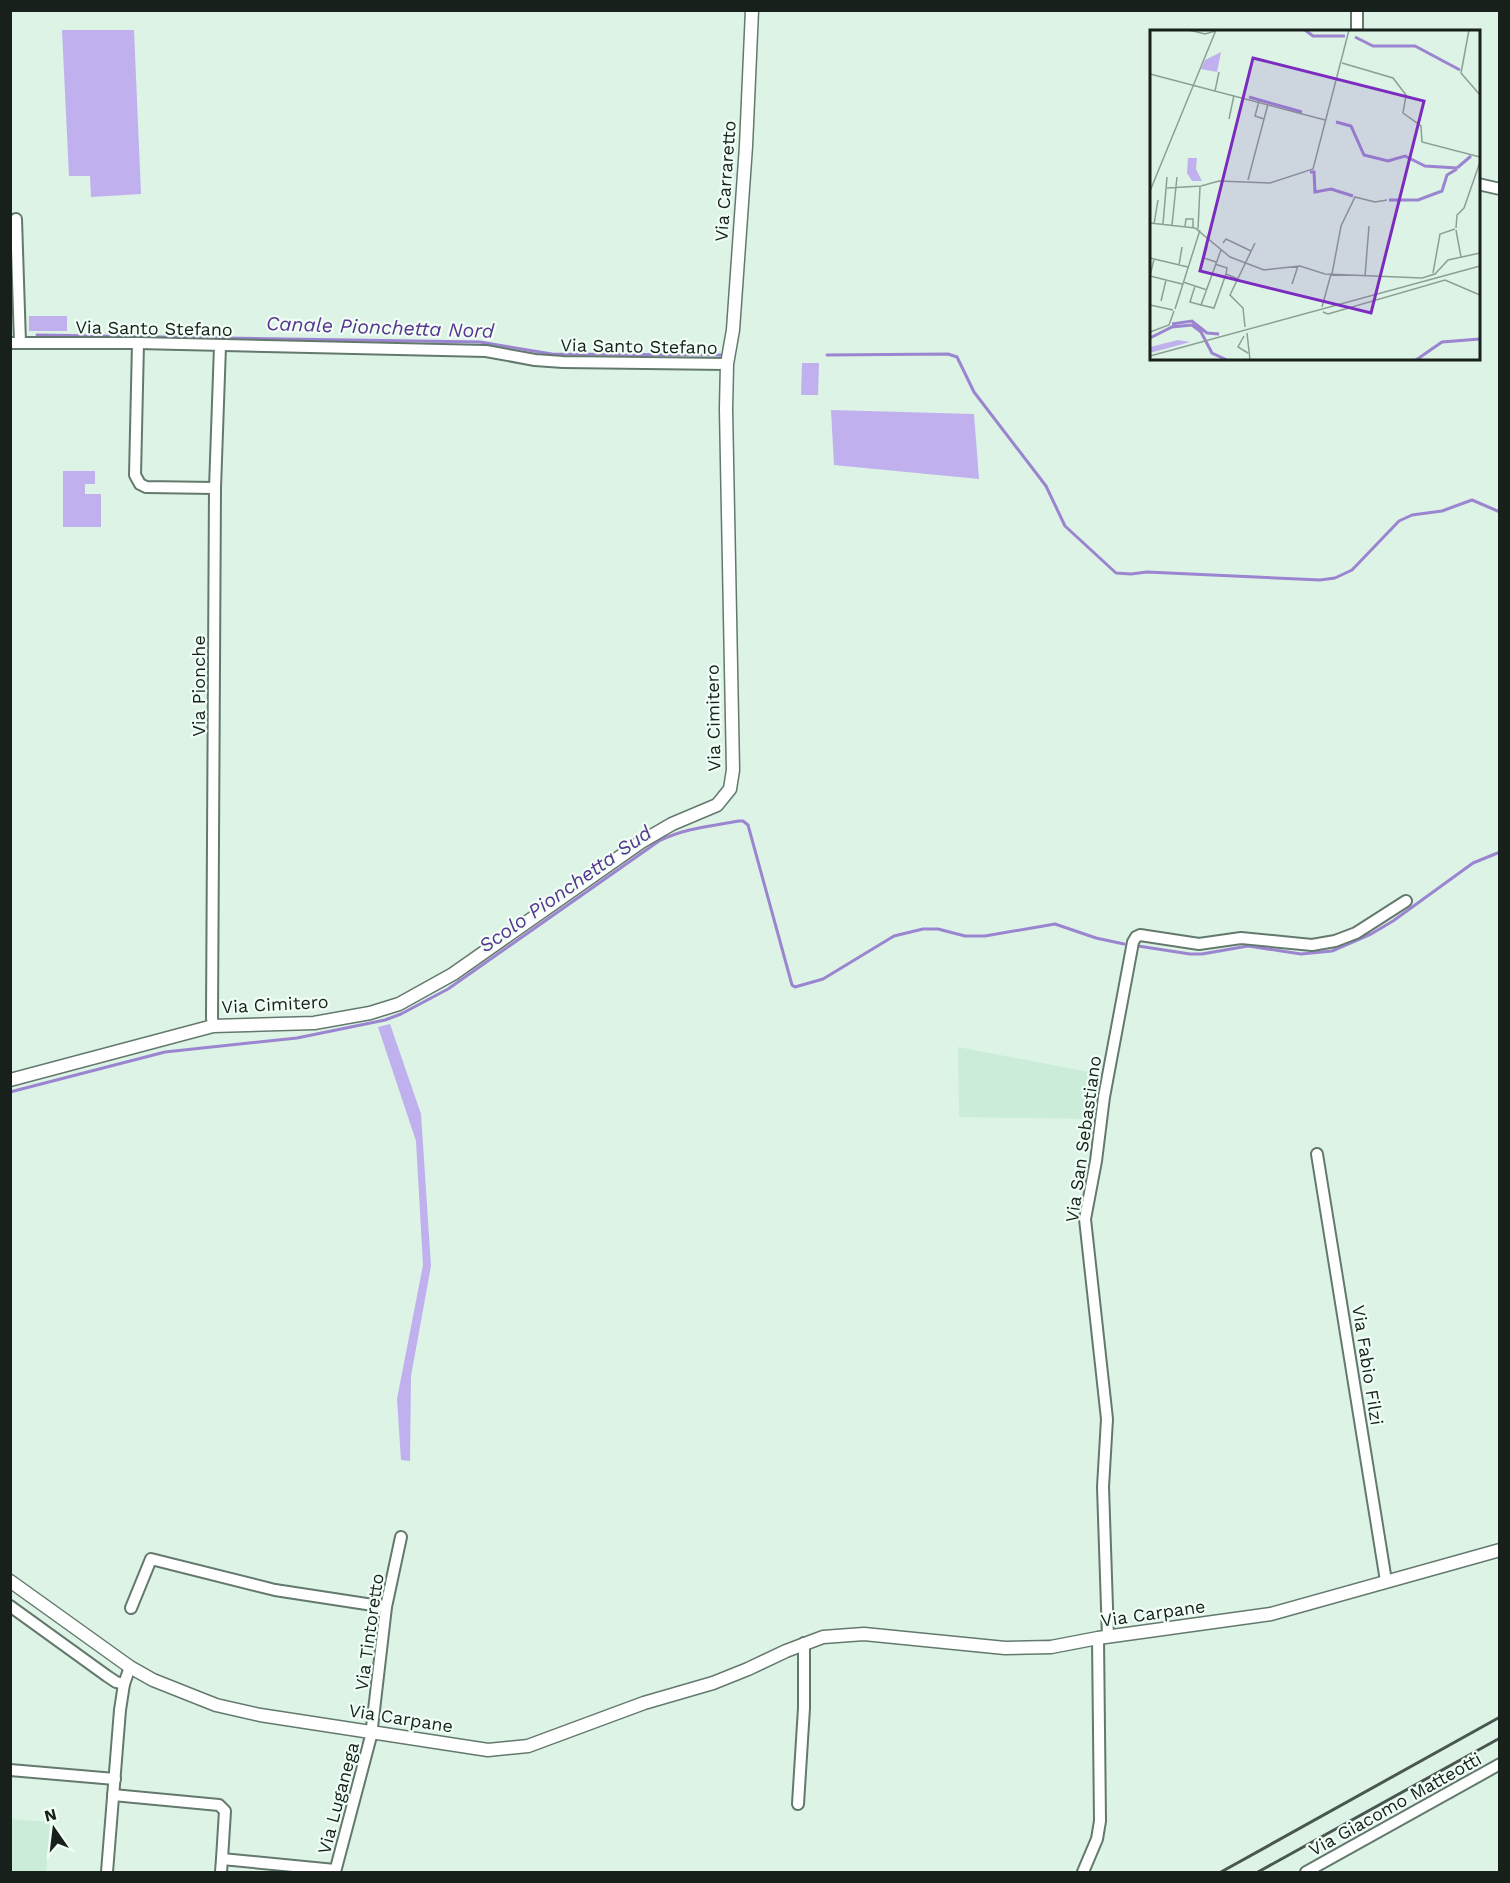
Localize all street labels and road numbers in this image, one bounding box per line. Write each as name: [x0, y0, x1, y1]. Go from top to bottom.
street label: Via Carraretto: [710, 120, 740, 242]
street label: Via Santo Stefano: [75, 316, 233, 340]
street label: Via Santo Stefano: [560, 334, 718, 358]
street label: Via Pionche: [188, 635, 209, 737]
street label: Via Cimitero: [702, 664, 724, 772]
street label: Via Cimitero: [221, 991, 329, 1017]
street label: Via San Sebastiano: [1061, 1054, 1105, 1224]
street label: Via Fabio Filzi: [1348, 1303, 1388, 1427]
street label: Via Tintoretto: [350, 1572, 388, 1692]
street label: Via Carpane: [1099, 1595, 1207, 1631]
street label: Via Carpane: [347, 1699, 455, 1737]
street label: Via Luganega: [313, 1740, 363, 1856]
street label: Via Giacomo Matteotti: [1305, 1748, 1485, 1860]

